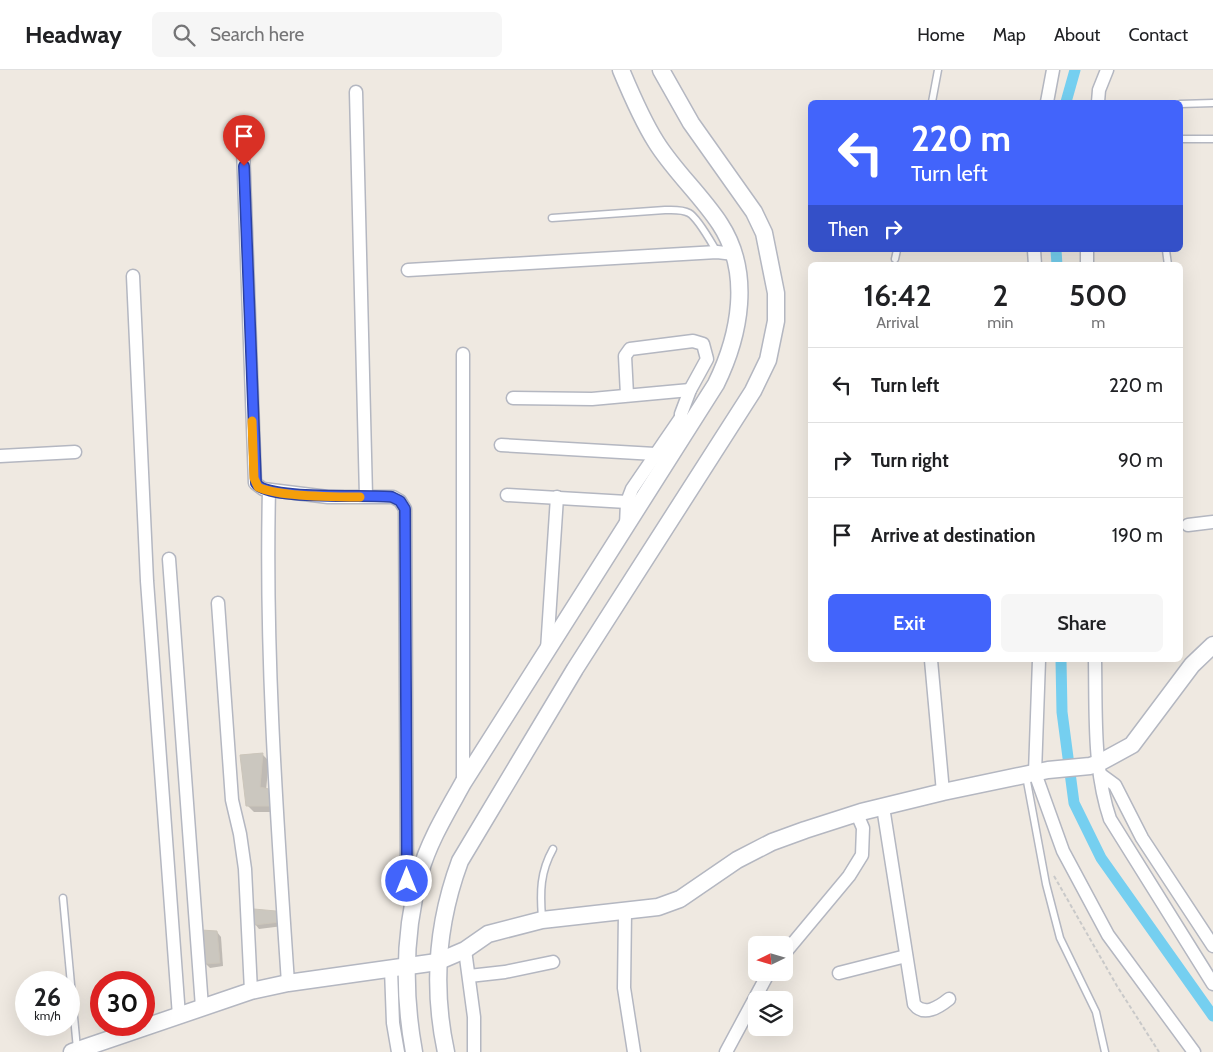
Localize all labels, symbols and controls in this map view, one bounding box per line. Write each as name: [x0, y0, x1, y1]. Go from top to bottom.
search box: [152, 12, 502, 57]
text: Headway: [25, 20, 122, 49]
icon: search: [170, 21, 198, 49]
text: Search here: [210, 23, 304, 46]
text: Home: [917, 24, 965, 46]
text: Map: [993, 24, 1026, 46]
text: About: [1054, 24, 1100, 46]
text: Contact: [1128, 24, 1188, 46]
pin: [223, 115, 265, 166]
text: 220 m: [911, 117, 1011, 160]
icon: left: [828, 120, 893, 185]
icon: arrive: [230, 122, 258, 150]
text: Turn left: [911, 160, 988, 187]
icon: right: [879, 215, 907, 243]
text: Then: [828, 218, 869, 241]
text: 16:42: [864, 277, 932, 314]
text: 2: [992, 277, 1008, 314]
text: 500: [1069, 277, 1127, 314]
text: Arrival: [876, 313, 919, 332]
text: min: [987, 313, 1014, 332]
text: m: [1091, 313, 1105, 332]
icon: left: [828, 371, 856, 399]
text: Turn left: [871, 374, 939, 397]
text: 220 m: [1109, 374, 1163, 397]
icon: right: [828, 446, 856, 474]
text: Turn right: [871, 449, 949, 472]
text: 90 m: [1118, 449, 1163, 472]
icon: arrive: [828, 521, 856, 549]
text: Arrive at destination: [871, 524, 1035, 547]
text: 190 m: [1112, 524, 1163, 547]
button: Exit: [828, 594, 991, 652]
button: Share: [1001, 594, 1163, 652]
position arrow: [380, 854, 432, 906]
north arrow: [748, 936, 792, 981]
map controls: [748, 936, 793, 1036]
speed limit sign: 30: [90, 971, 155, 1036]
text: 26: [34, 982, 61, 1012]
button: layers: [748, 991, 793, 1036]
text: km/h: [34, 1008, 61, 1023]

